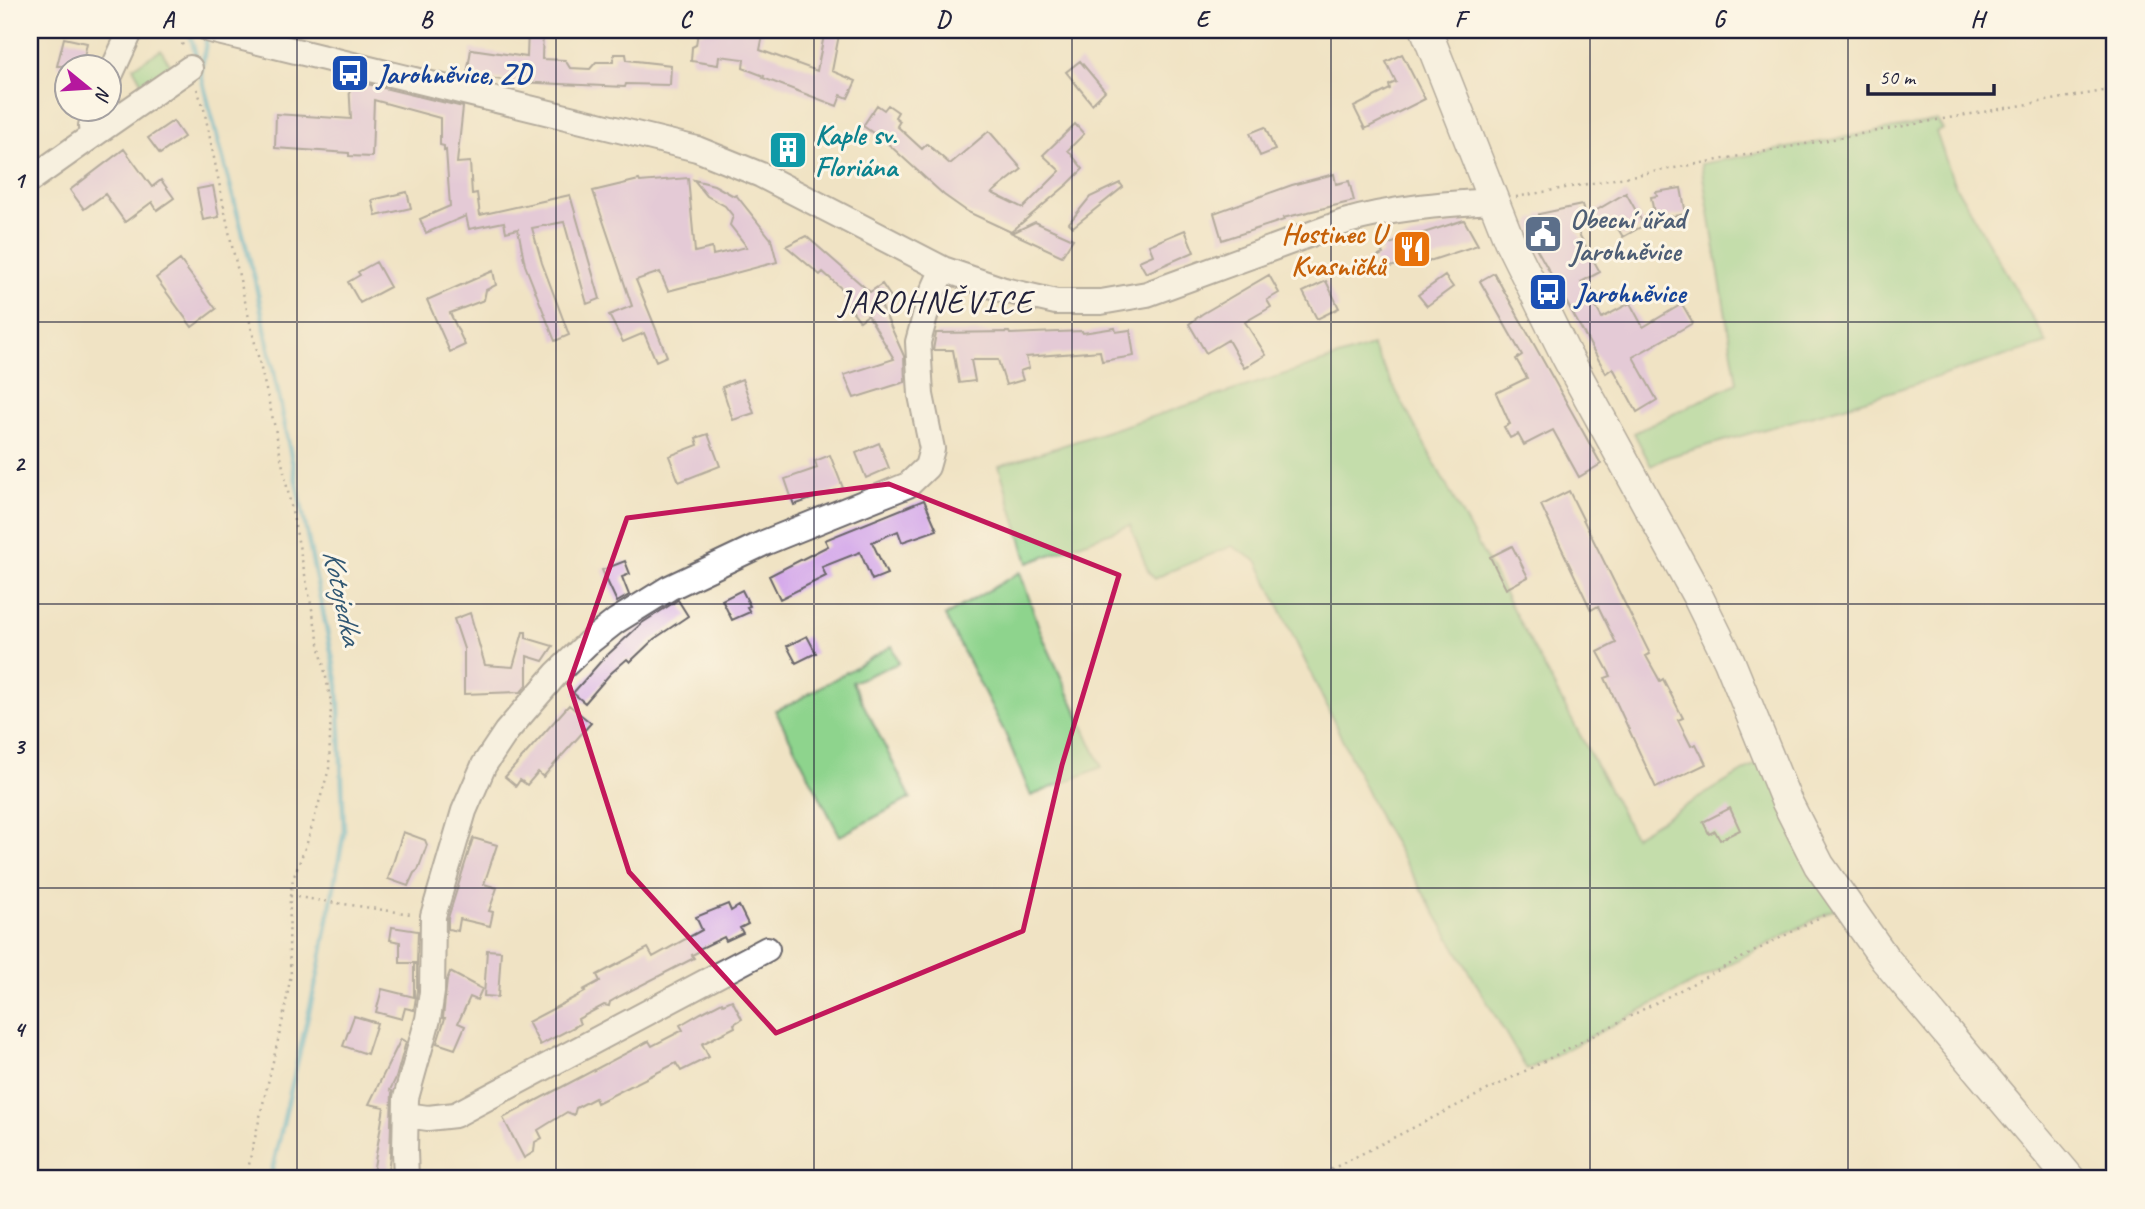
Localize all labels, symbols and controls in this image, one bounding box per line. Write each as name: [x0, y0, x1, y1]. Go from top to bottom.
text: A: [162, 5, 176, 34]
text: B: [420, 5, 434, 34]
text: C: [680, 5, 694, 34]
text: D: [936, 5, 952, 34]
text: E: [1196, 5, 1212, 34]
text: F: [1455, 5, 1471, 34]
text: G: [1713, 5, 1728, 34]
text: H: [1970, 5, 1988, 34]
north arrow: [52, 52, 122, 122]
bus stop icon: Jarohněvice, ZD: [329, 52, 371, 94]
scale bar: [1868, 52, 1994, 96]
place label: Jarohněvice, ZD: [375, 56, 534, 91]
text: 50 m: [1879, 64, 1917, 90]
text: N: [89, 84, 116, 105]
place label: Kaple sv. Floriána: [815, 117, 899, 184]
building icon: Kaple sv. Floriána: [767, 129, 809, 171]
text: 1: [14, 166, 27, 195]
place label: Obecní úřad Jarohněvice: [1568, 201, 1690, 268]
public building icon: Obecní úřad Jarohněvice: [1522, 213, 1564, 255]
place label: Hostinec U Kvasničků: [1282, 216, 1390, 283]
restaurant icon: Hostinec U Kvasničků: [1391, 228, 1433, 270]
bus stop icon: Jarohněvice: [1527, 271, 1569, 313]
place label: Jarohněvice: [1573, 275, 1688, 310]
district label: JAROHNĚVICE: [836, 281, 1036, 322]
text: 2: [14, 449, 27, 478]
water label: Kotojedka: [314, 546, 372, 651]
text: 3: [14, 732, 27, 761]
text: 4: [14, 1015, 27, 1044]

